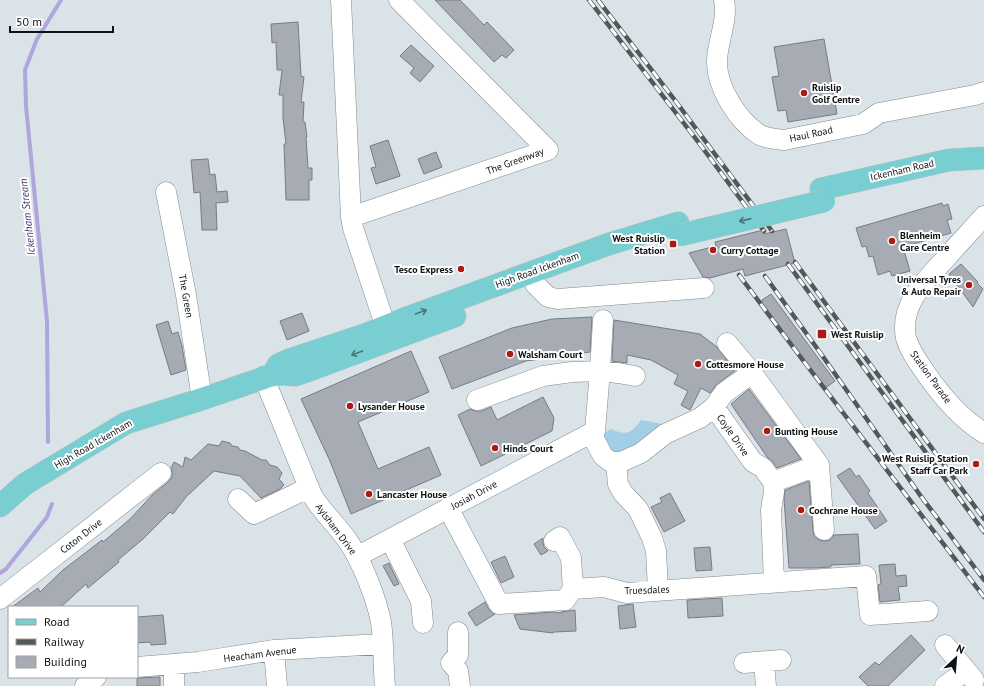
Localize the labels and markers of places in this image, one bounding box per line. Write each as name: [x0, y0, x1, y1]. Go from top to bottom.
place label: Ruislip Golf Centre: [812, 81, 860, 106]
marker: Ruislip Golf Centre: [799, 88, 809, 98]
place label: Blenheim Care Centre: [900, 229, 949, 254]
place label: West Ruislip Station: [612, 232, 666, 257]
marker: Blenheim Care Centre: [887, 236, 897, 246]
marker: West Ruislip Station: [668, 239, 678, 249]
place label: Curry Cottage: [721, 244, 779, 257]
marker: Curry Cottage: [708, 245, 718, 255]
place label: Tesco Express: [394, 263, 453, 276]
marker: Tesco Express: [456, 264, 466, 274]
place label: Universal Tyres & Auto Repair: [897, 273, 961, 298]
marker: Universal Tyres & Auto Repair: [964, 280, 974, 290]
marker: West Ruislip: [816, 328, 828, 340]
place label: West Ruislip: [831, 328, 884, 341]
place label: Walsham Court: [518, 348, 583, 361]
marker: Walsham Court: [505, 349, 515, 359]
place label: Cottesmore House: [706, 358, 784, 371]
marker: Cottesmore House: [693, 359, 703, 369]
place label: Lysander House: [358, 400, 425, 413]
marker: Lysander House: [345, 401, 355, 411]
place label: Bunting House: [775, 425, 838, 438]
marker: Bunting House: [762, 426, 772, 436]
place label: Hinds Court: [503, 442, 553, 455]
marker: Hinds Court: [490, 443, 500, 453]
place label: West Ruislip Station Staff Car Park: [882, 452, 968, 477]
marker: West Ruislip Station Staff Car Park: [971, 459, 981, 469]
place label: Lancaster House: [377, 488, 447, 501]
marker: Lancaster House: [364, 489, 374, 499]
place label: Cochrane House: [809, 504, 877, 517]
marker: Cochrane House: [796, 505, 806, 515]

